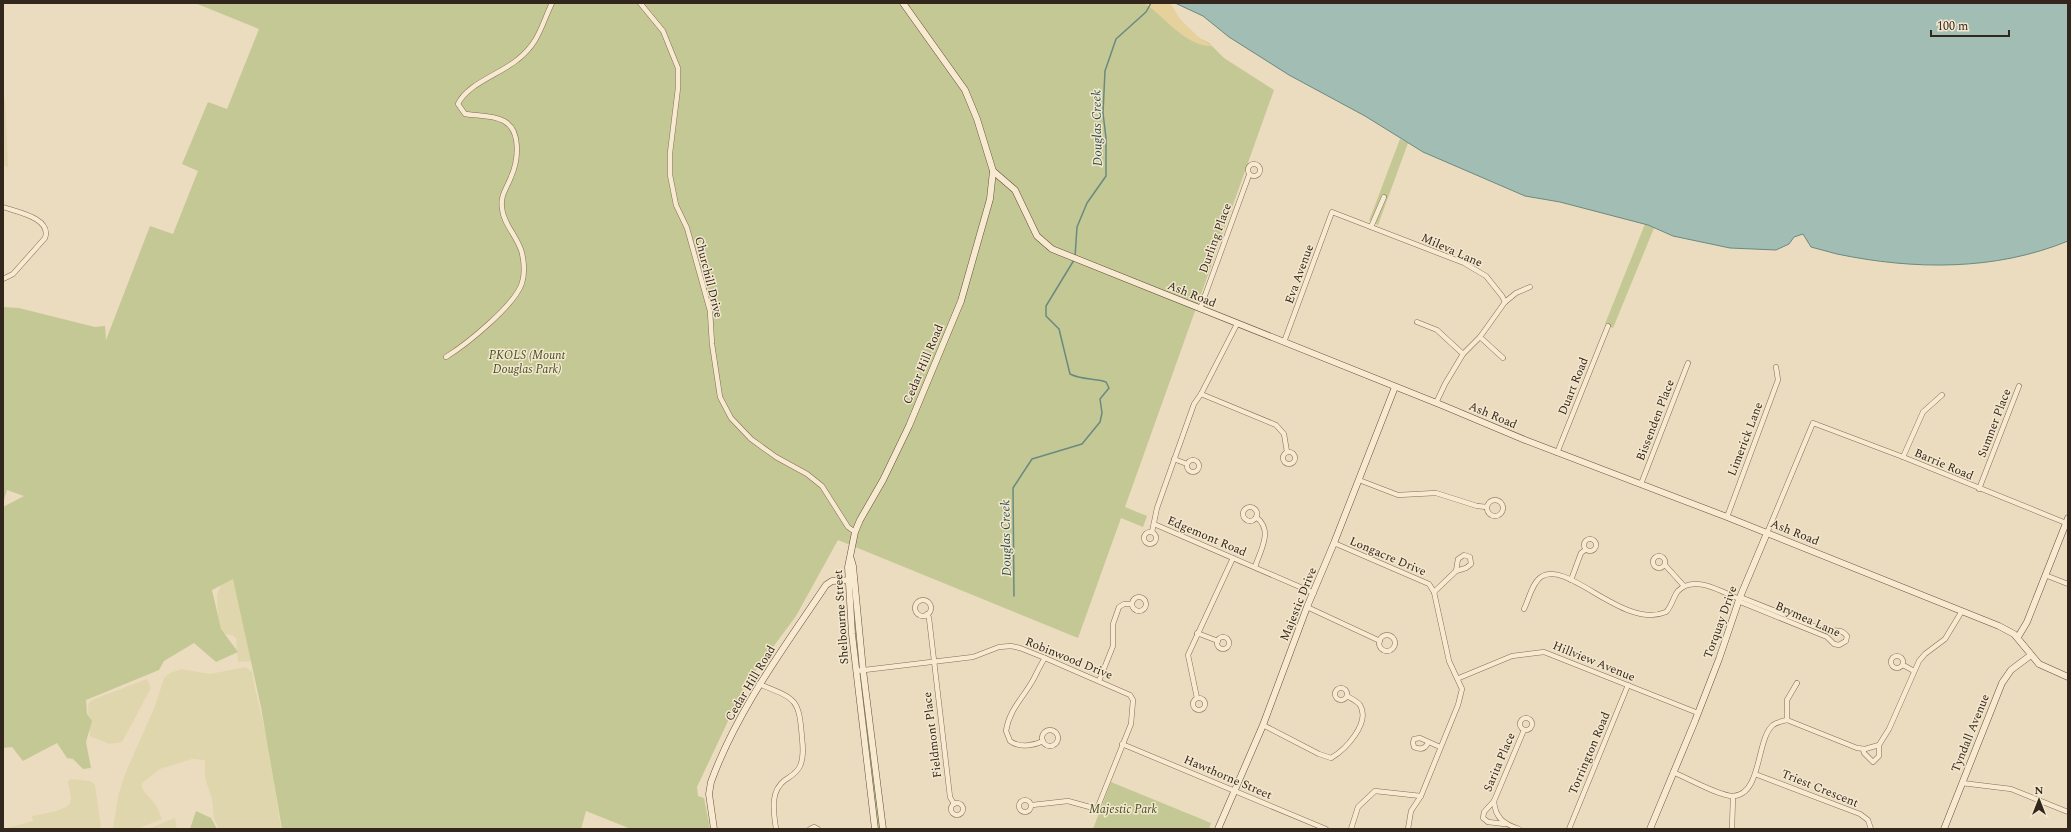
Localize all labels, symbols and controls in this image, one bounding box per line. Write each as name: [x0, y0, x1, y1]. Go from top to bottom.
scale bar: [1931, 12, 2009, 38]
text: 100 m: [1937, 17, 1968, 36]
water label: Douglas Creek: [1086, 89, 1108, 166]
street label: Durling Place: [1194, 200, 1237, 276]
street label: Mileva Lane: [1418, 228, 1486, 273]
street label: Churchill Drive: [689, 235, 728, 320]
street label: Eva Avenue: [1280, 242, 1319, 307]
street label: Ash Road: [1165, 276, 1219, 313]
street label: Cedar Hill Road: [898, 321, 949, 407]
park label: PKOLS (Mount Douglas Park): [489, 346, 566, 379]
street label: Duart Road: [1553, 354, 1594, 418]
street label: Bissenden Place: [1631, 377, 1680, 464]
street label: Sumner Place: [1973, 386, 2016, 460]
street label: Ash Road: [1466, 397, 1520, 434]
street label: Limerick Lane: [1723, 399, 1768, 479]
street label: Barrie Road: [1911, 443, 1977, 486]
water label: Douglas Creek: [995, 499, 1017, 576]
street label: Edgemont Road: [1164, 511, 1250, 562]
street label: Ash Road: [1768, 514, 1822, 551]
street label: Longacre Drive: [1346, 532, 1429, 581]
street label: Majestic Drive: [1275, 564, 1322, 644]
street label: Shelbourne Street: [829, 569, 854, 665]
street label: Torquay Drive: [1699, 583, 1742, 661]
street label: Brymea Lane: [1772, 597, 1844, 642]
street label: Robinwood Drive: [1022, 632, 1116, 685]
street label: Hillview Avenue: [1550, 636, 1638, 687]
street label: Cedar Hill Road: [720, 642, 781, 725]
street label: Fieldmont Place: [918, 691, 947, 779]
street label: Tyndall Avenue: [1946, 691, 1995, 775]
street label: Torrington Road: [1563, 708, 1616, 798]
street label: Sarita Place: [1478, 729, 1521, 795]
street label: Hawthorne Street: [1181, 750, 1275, 805]
street label: Triest Crescent: [1778, 764, 1861, 813]
north arrow: [2019, 780, 2059, 820]
text: N: [2035, 782, 2044, 799]
park label: Majestic Park: [1089, 800, 1157, 819]

